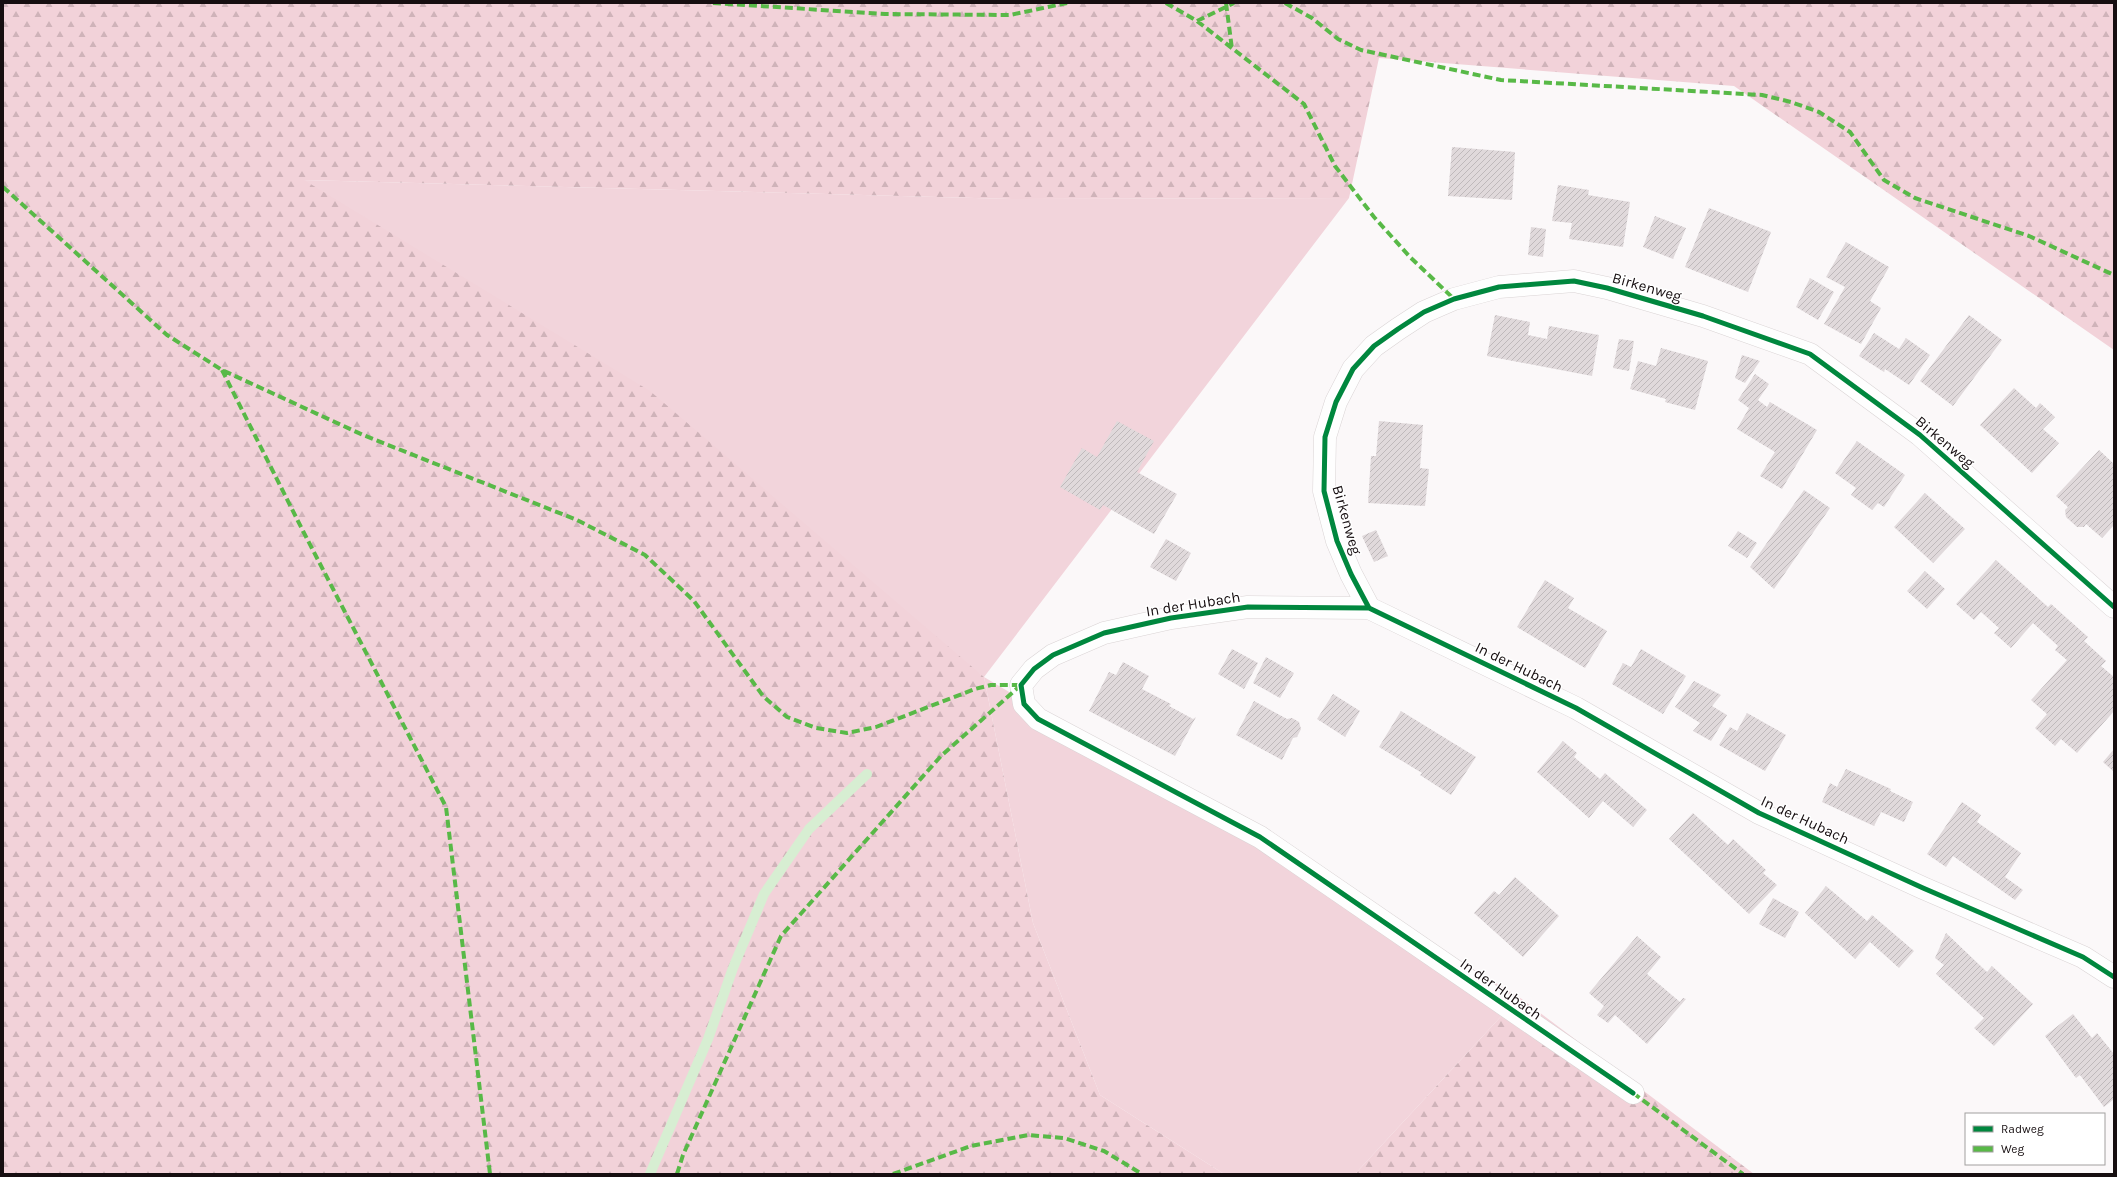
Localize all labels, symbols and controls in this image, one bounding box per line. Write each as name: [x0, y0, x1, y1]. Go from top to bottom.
street label: Birkenweg: [1610, 268, 1684, 306]
street label: Birkenweg: [1912, 412, 1979, 472]
street label: Birkenweg: [1328, 483, 1366, 557]
street label: In der Hubach: [1144, 588, 1242, 620]
street label: In der Hubach: [1472, 638, 1566, 696]
street label: In der Hubach: [1758, 792, 1852, 848]
street label: In der Hubach: [1457, 954, 1545, 1024]
legend: [1965, 1113, 2105, 1165]
text: Radweg: [2001, 1122, 2044, 1136]
text: Weg: [2001, 1142, 2025, 1156]

